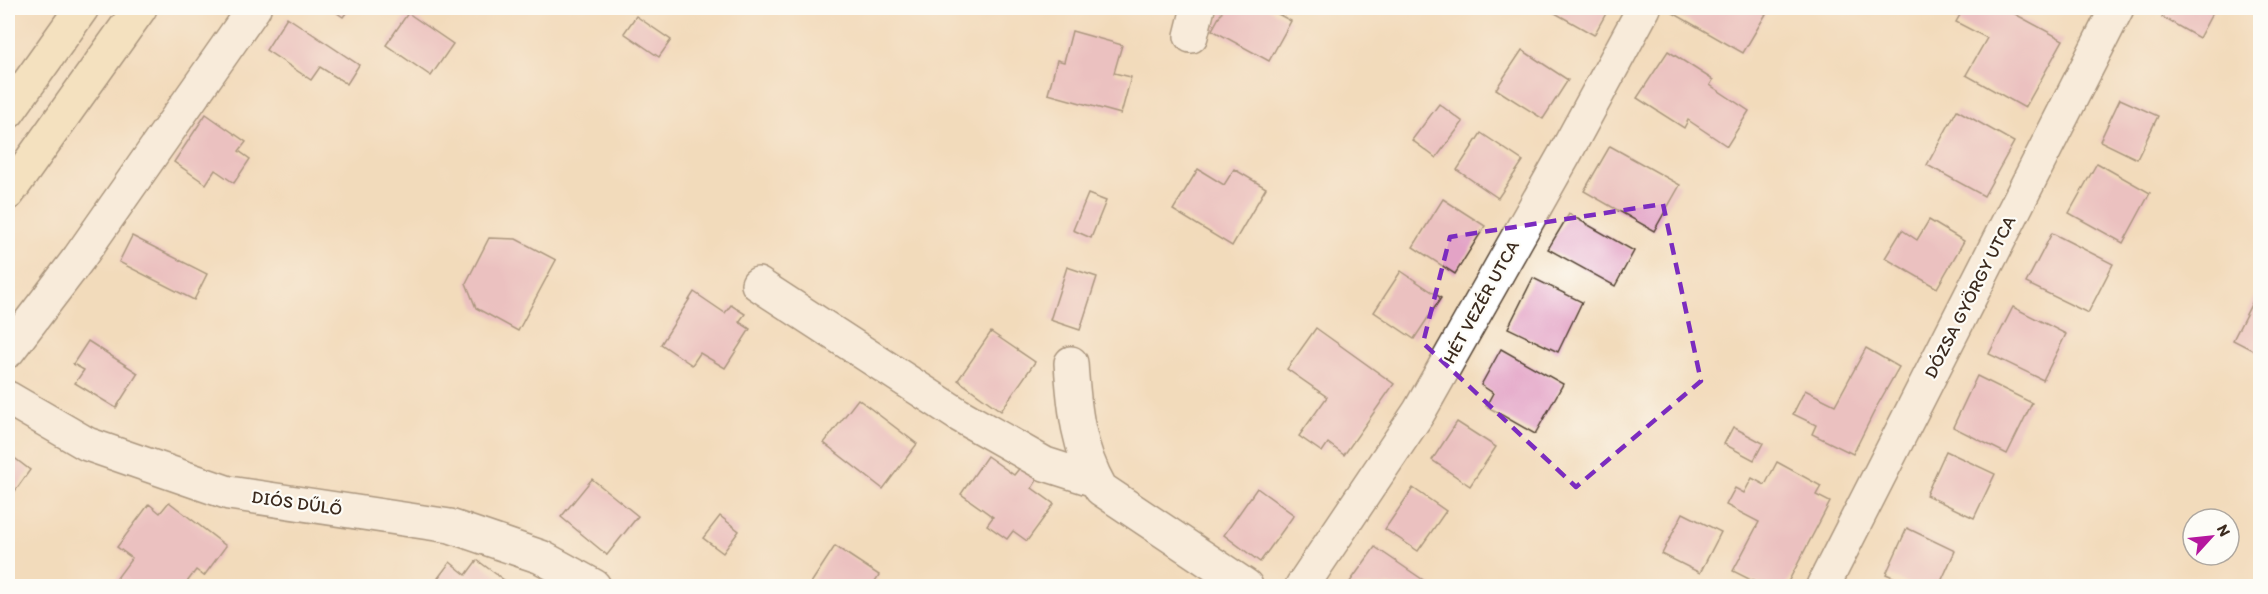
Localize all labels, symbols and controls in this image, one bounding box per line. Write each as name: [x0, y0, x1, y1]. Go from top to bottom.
street label: DÓZSA GYÖRGY UTCA: [1919, 212, 2021, 382]
street label: HÉT VEZÉR UTCA: [1438, 236, 1524, 368]
street label: DIÓS DŰLŐ: [250, 486, 344, 520]
north arrow: [2181, 507, 2241, 567]
text: N: [2213, 521, 2235, 540]

